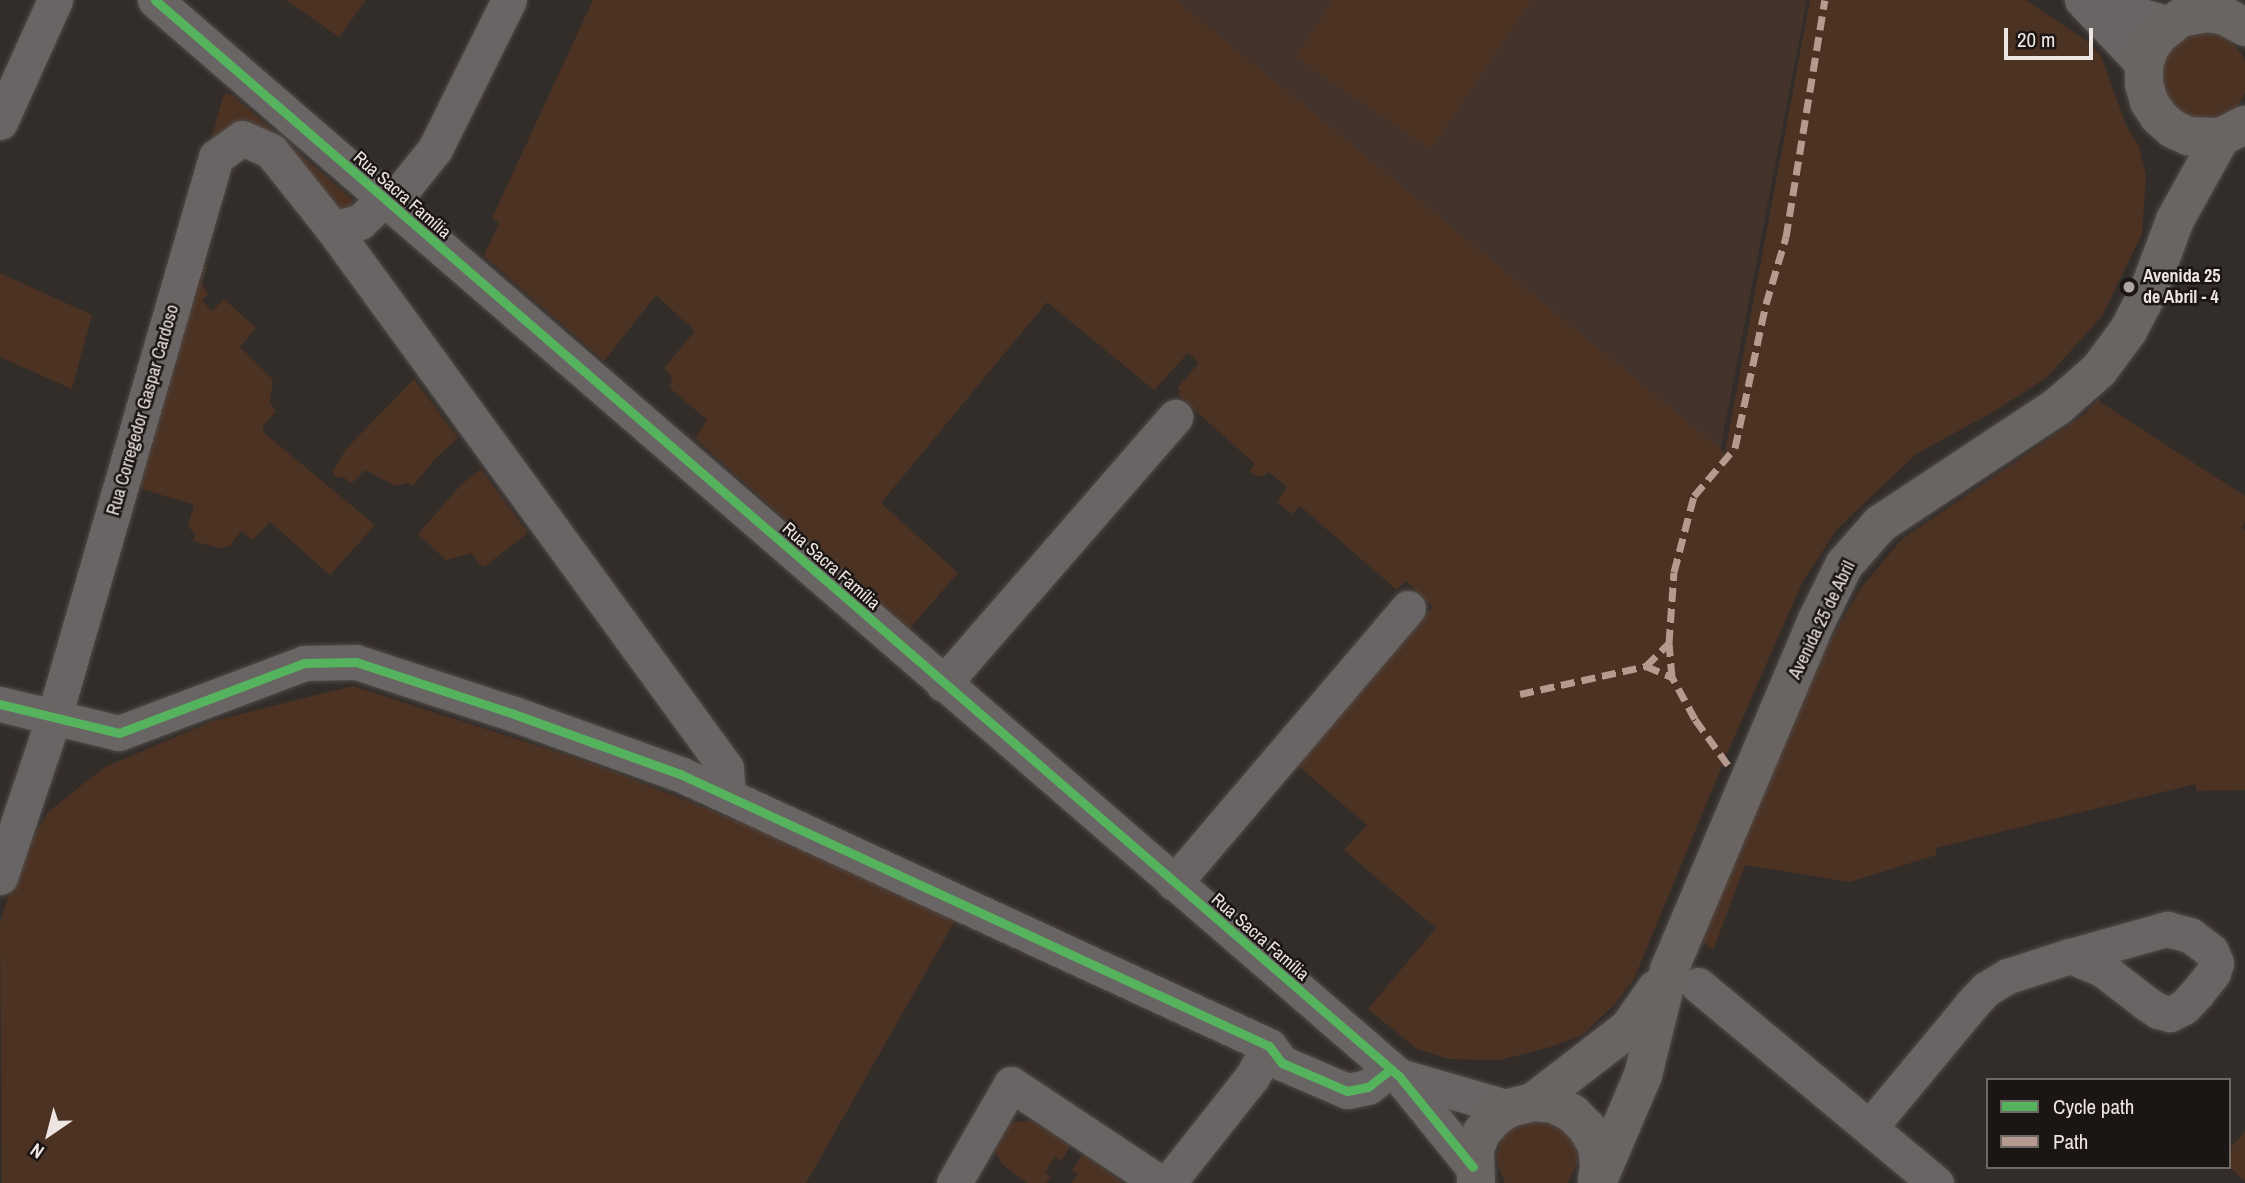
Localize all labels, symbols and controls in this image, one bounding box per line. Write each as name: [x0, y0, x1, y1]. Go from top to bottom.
scale bar: [2007, 14, 2096, 58]
text: 20 m: [2017, 25, 2055, 54]
street label: Rua Sacra Família: [349, 147, 455, 243]
place label: Avenida 25 de Abril - 4: [2143, 266, 2220, 308]
marker: Avenida 25 de Abril - 4: [2121, 279, 2137, 295]
street label: Rua Corregedor Gaspar Cardoso: [103, 302, 183, 518]
street label: Rua Sacra Família: [778, 518, 884, 614]
street label: Avenida 25 de Abril: [1784, 557, 1860, 683]
street label: Rua Sacra Família: [1207, 889, 1313, 985]
legend: [1986, 1078, 2231, 1169]
text: Cycle path: [2053, 1092, 2134, 1121]
north arrow: [14, 1099, 84, 1169]
text: Path: [2053, 1127, 2088, 1156]
text: N: [25, 1137, 49, 1165]

